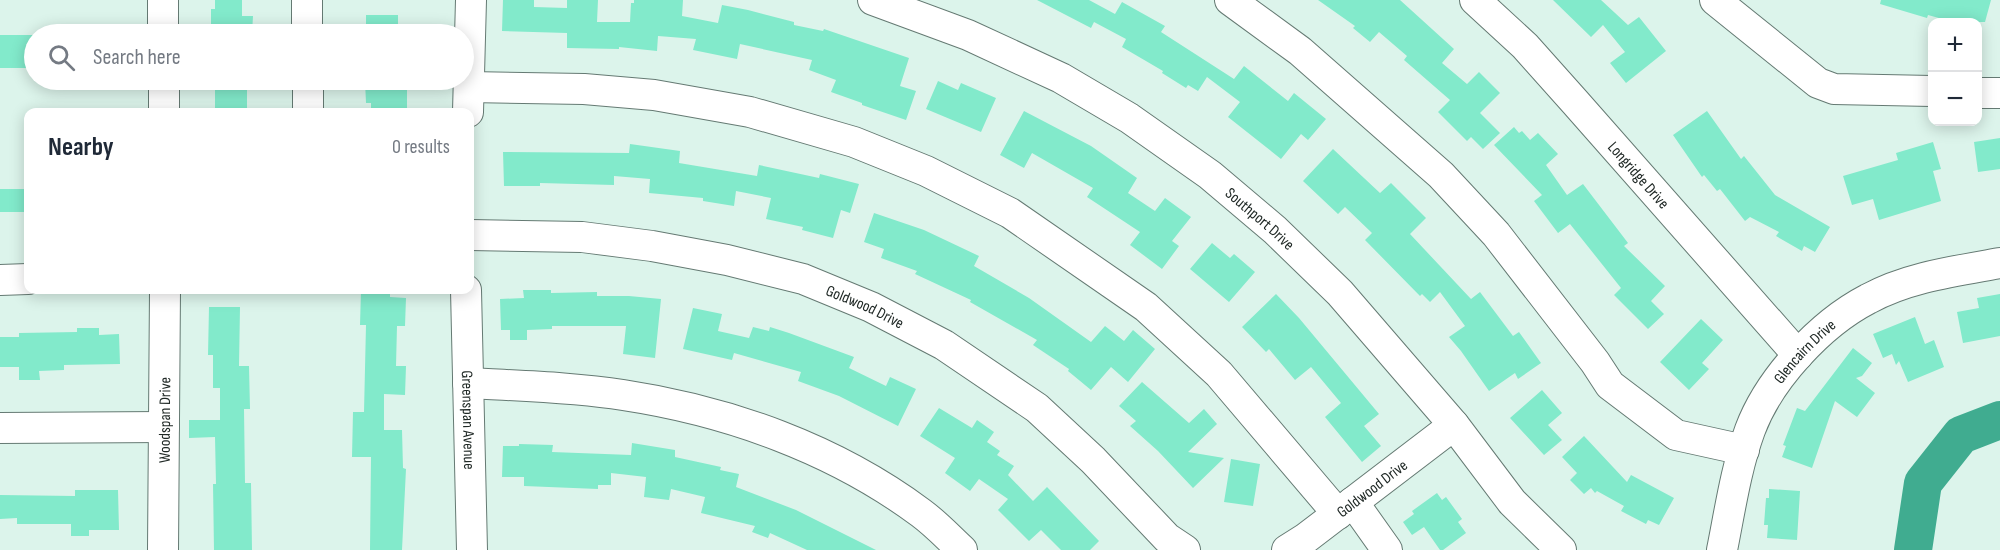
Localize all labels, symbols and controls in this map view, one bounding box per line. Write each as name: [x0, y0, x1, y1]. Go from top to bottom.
map controls: [1928, 18, 1982, 126]
button: +: [1928, 18, 1982, 72]
search box: [24, 24, 474, 90]
icon: search: [45, 41, 78, 74]
text: Search here: [93, 44, 180, 71]
button: −: [1928, 72, 1982, 126]
text: Nearby: [48, 132, 114, 163]
text: 0 results: [392, 135, 450, 159]
street label: Longridge Drive: [1603, 138, 1673, 213]
street label: Southport Drive: [1221, 184, 1298, 255]
street label: Goldwood Drive: [823, 281, 907, 333]
street label: Glencairn Drive: [1770, 316, 1840, 388]
street label: Greenspan Avenue: [457, 370, 478, 470]
street label: Woodspan Drive: [156, 377, 175, 463]
street label: Goldwood Drive: [1333, 456, 1412, 522]

